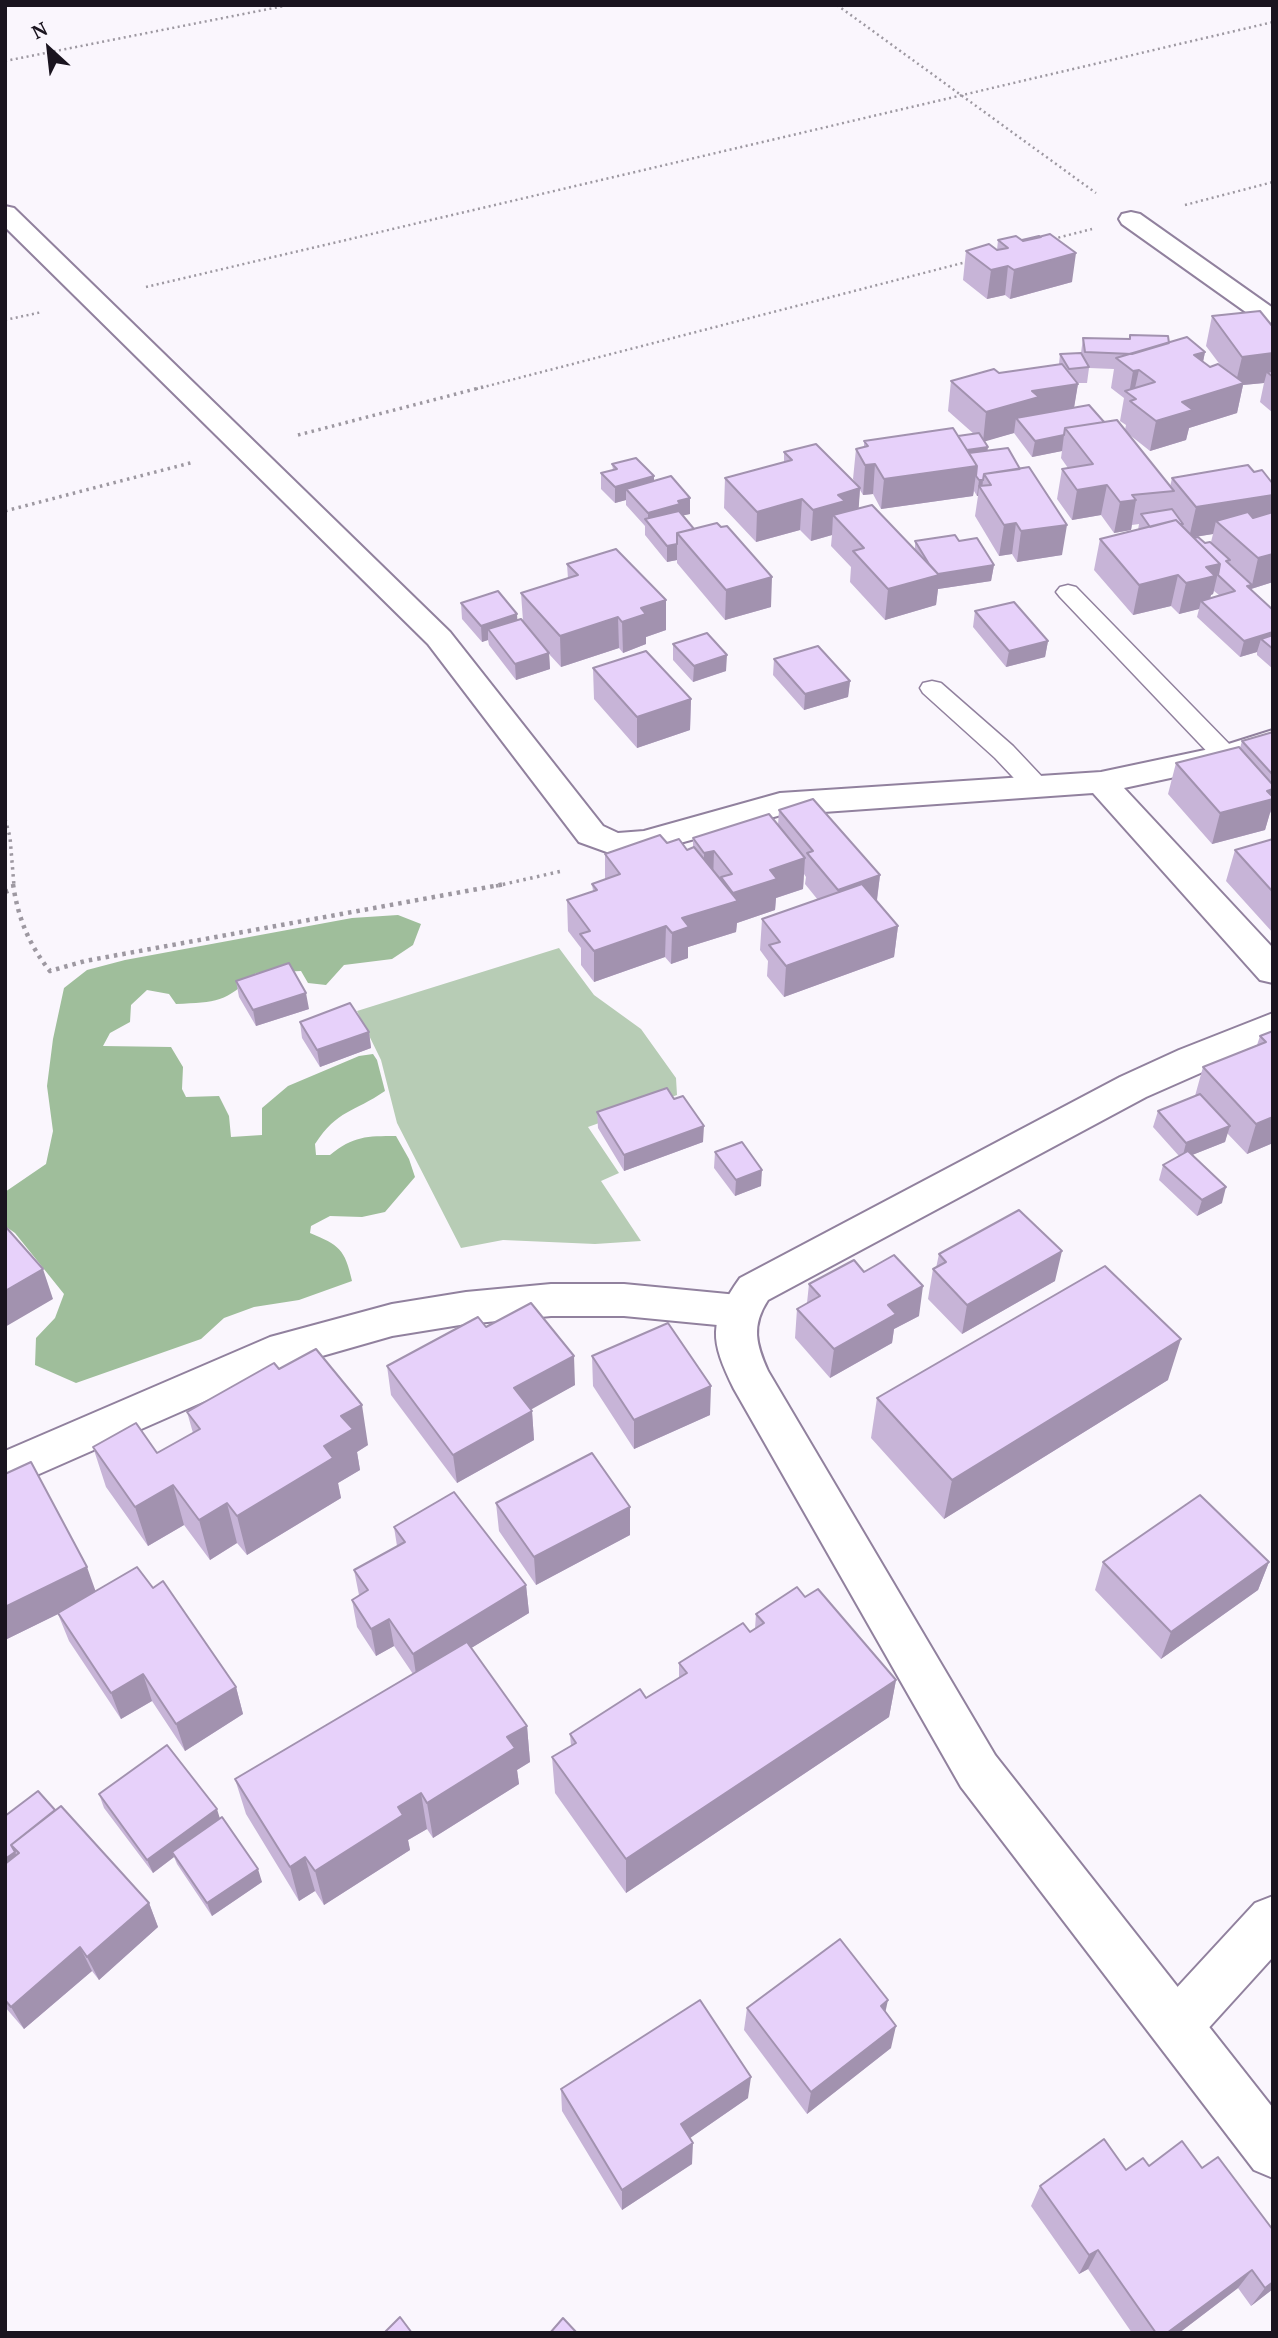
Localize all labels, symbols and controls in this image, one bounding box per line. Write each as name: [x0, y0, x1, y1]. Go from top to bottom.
north arrow: [14, 14, 84, 84]
text: N: [27, 15, 51, 44]

